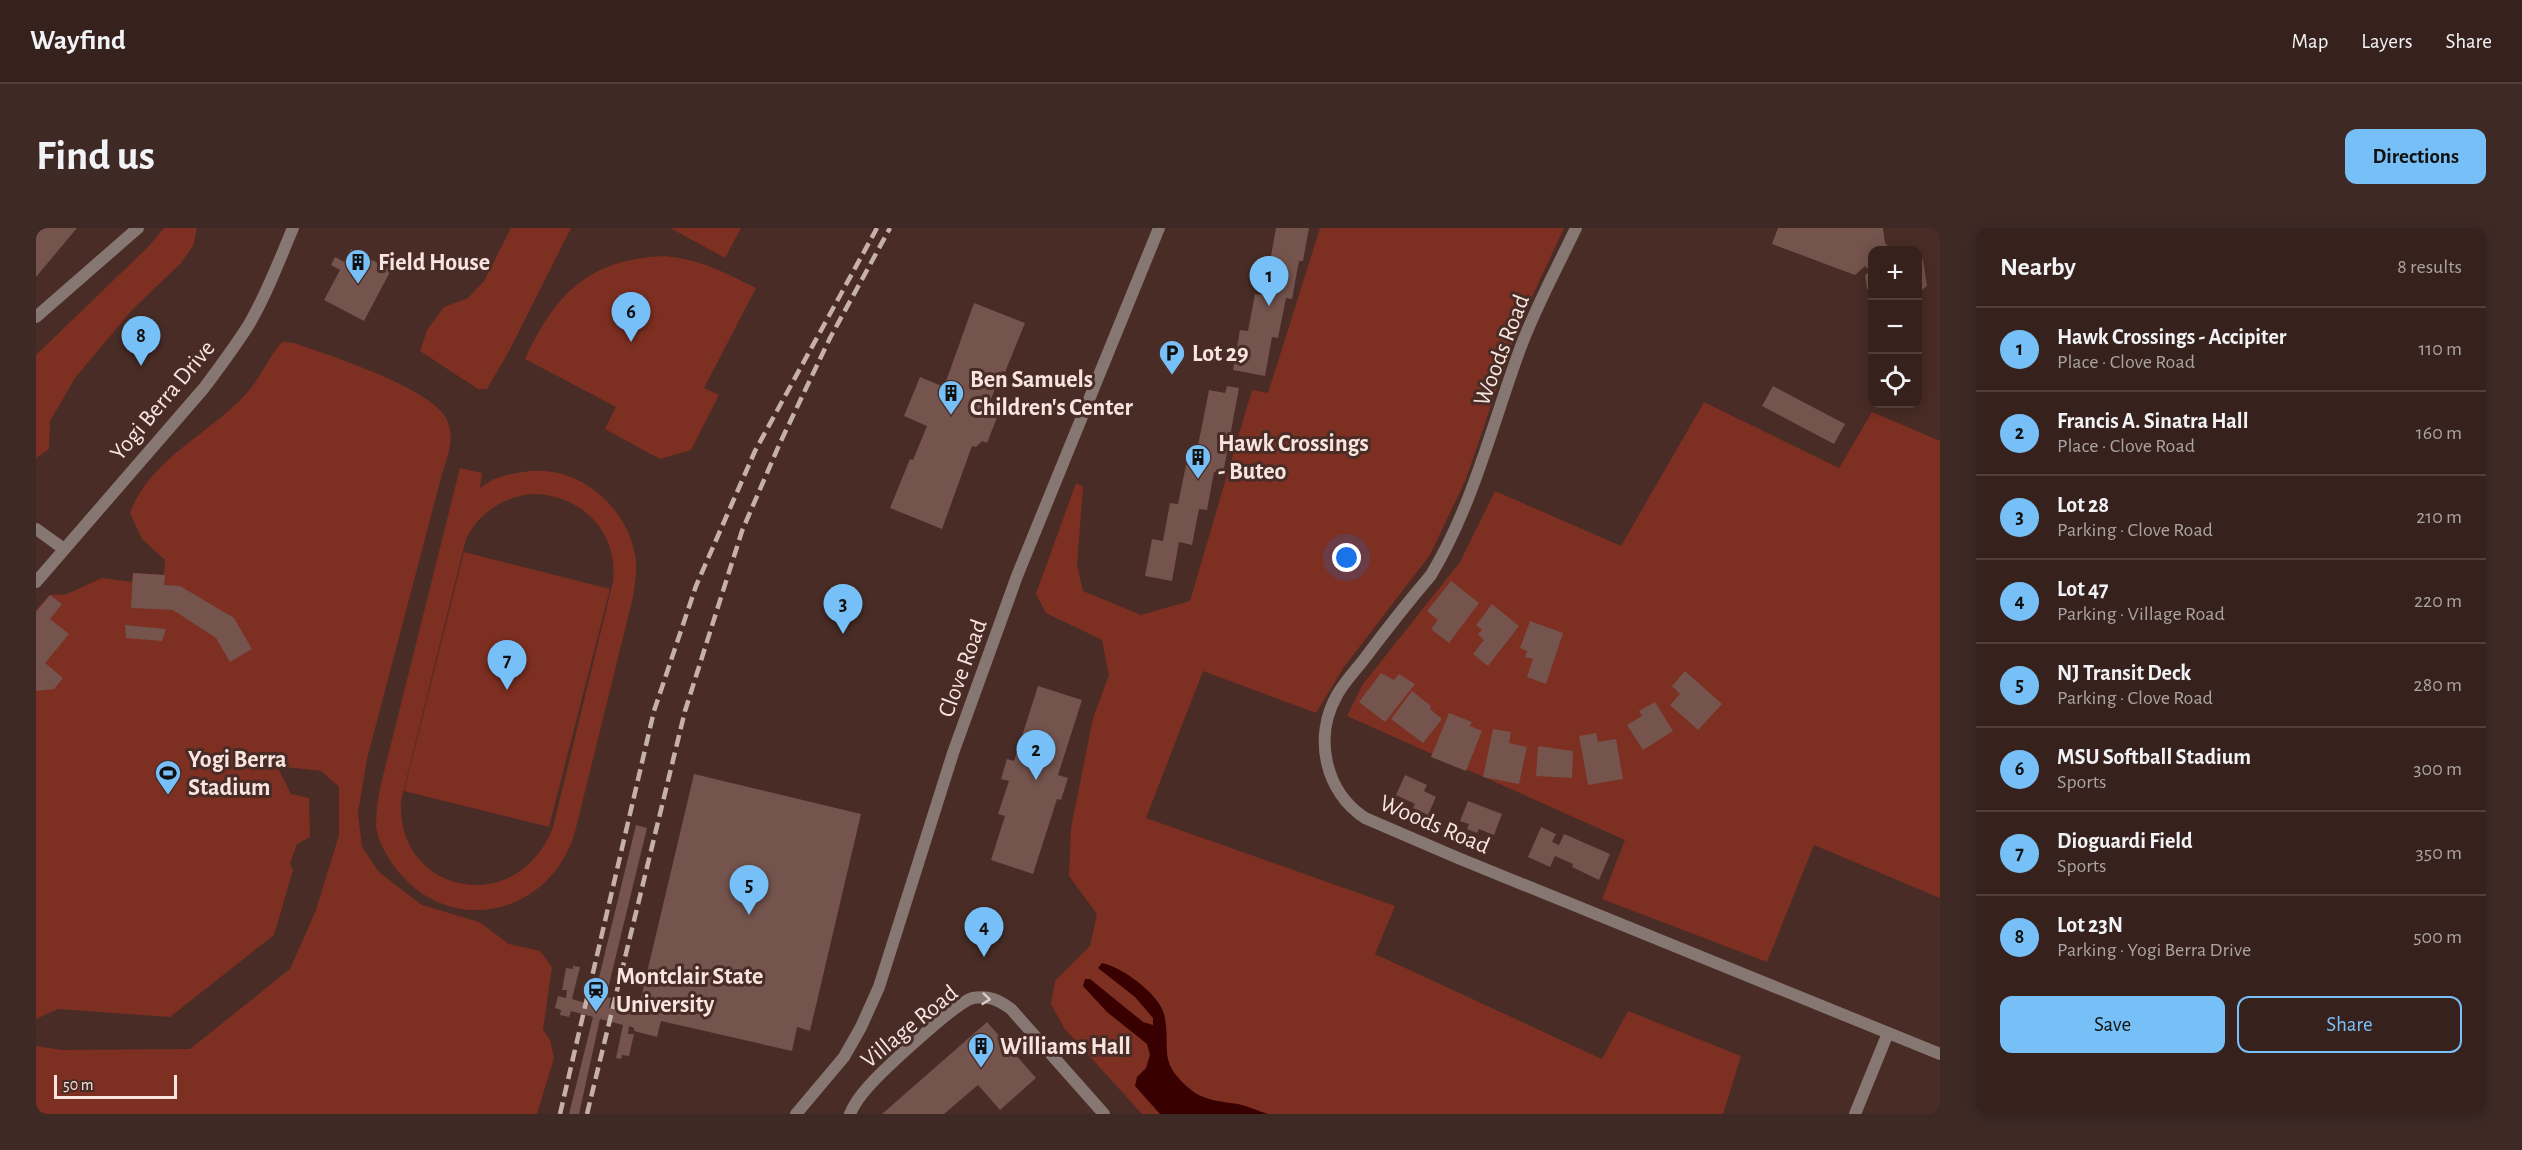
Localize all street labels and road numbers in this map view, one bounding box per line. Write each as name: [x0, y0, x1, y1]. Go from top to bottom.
street label: Woods Road: [1470, 291, 1534, 409]
street label: Yogi Berra Drive: [106, 336, 220, 465]
street label: Clove Road: [934, 616, 992, 721]
street label: Woods Road: [1376, 791, 1493, 859]
street label: Village Road: [857, 981, 963, 1073]

